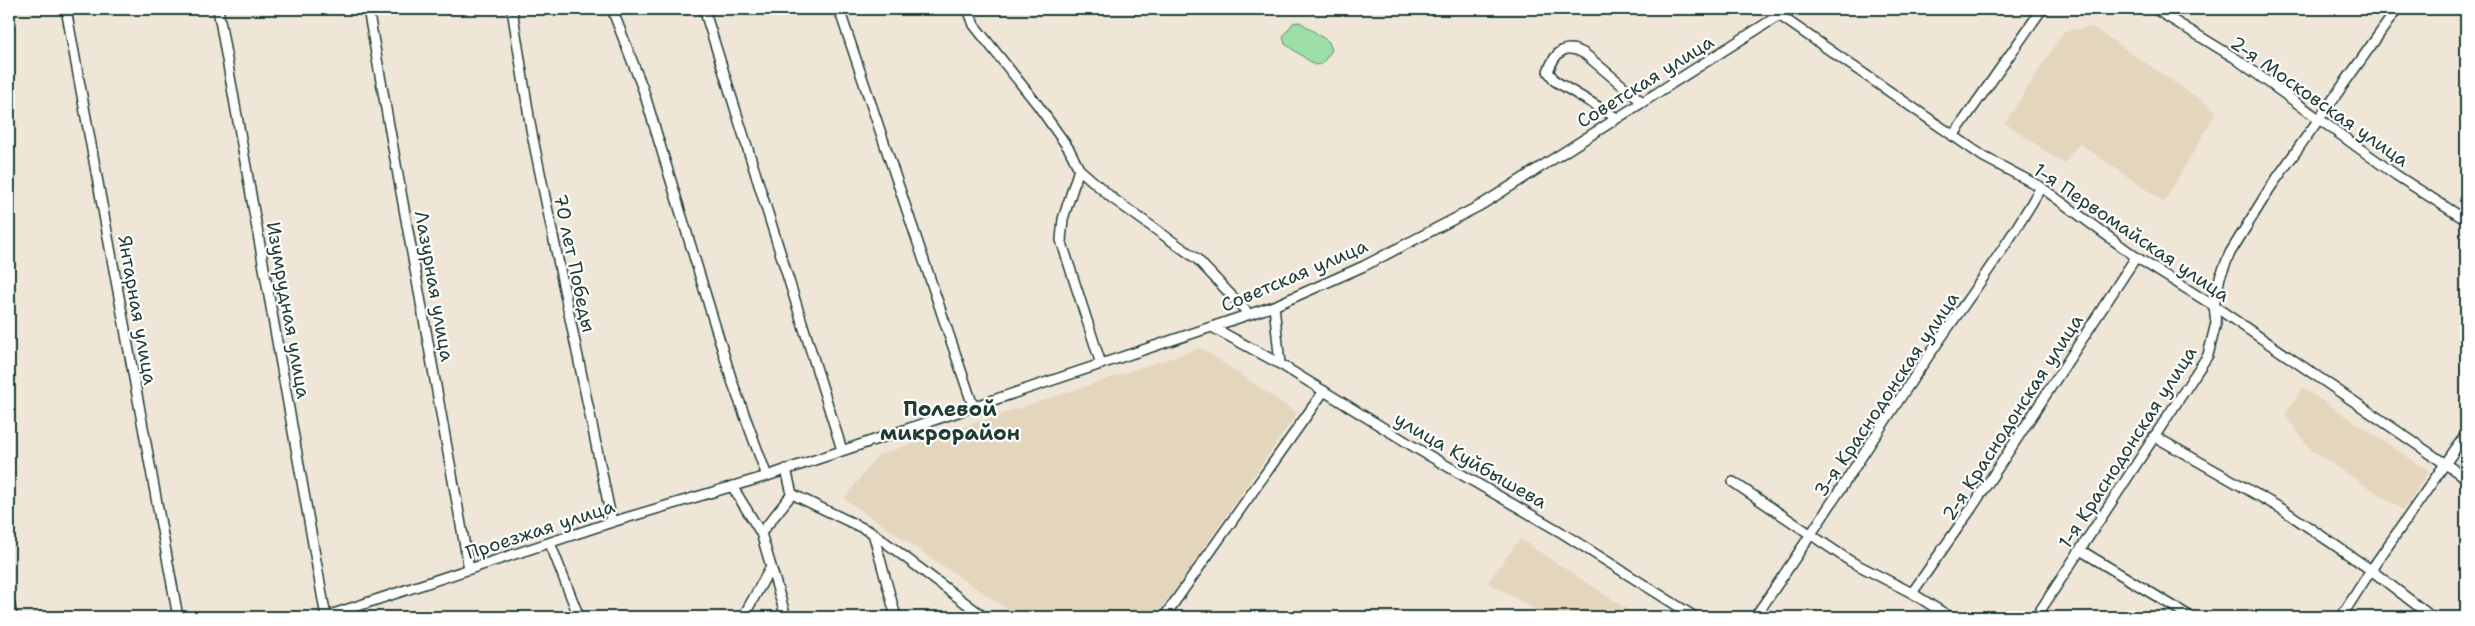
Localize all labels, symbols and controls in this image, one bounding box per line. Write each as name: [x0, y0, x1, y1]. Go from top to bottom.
street label: Советская улица: [1572, 29, 1719, 134]
street label: 2-я Московская улица: [2226, 30, 2414, 173]
street label: 1-я Первомайская улица: [2029, 157, 2235, 308]
street label: 70 лет Победы: [548, 192, 601, 335]
street label: Лазурная улица: [409, 209, 460, 364]
street label: Изумрудная улица: [261, 220, 316, 401]
street label: Янтарная улица: [112, 233, 163, 387]
street label: Советская улица: [1217, 233, 1372, 318]
street label: 3-я Краснодонская улица: [1808, 287, 1965, 502]
street label: 2-я Краснодонская улица: [1936, 309, 2089, 525]
street label: 1-я Краснодонская улица: [2052, 341, 2202, 553]
district label: Полевой микрорайон: [880, 395, 1020, 447]
street label: улица Куйбышева: [1390, 406, 1552, 515]
street label: Проезжая улица: [463, 494, 618, 565]

